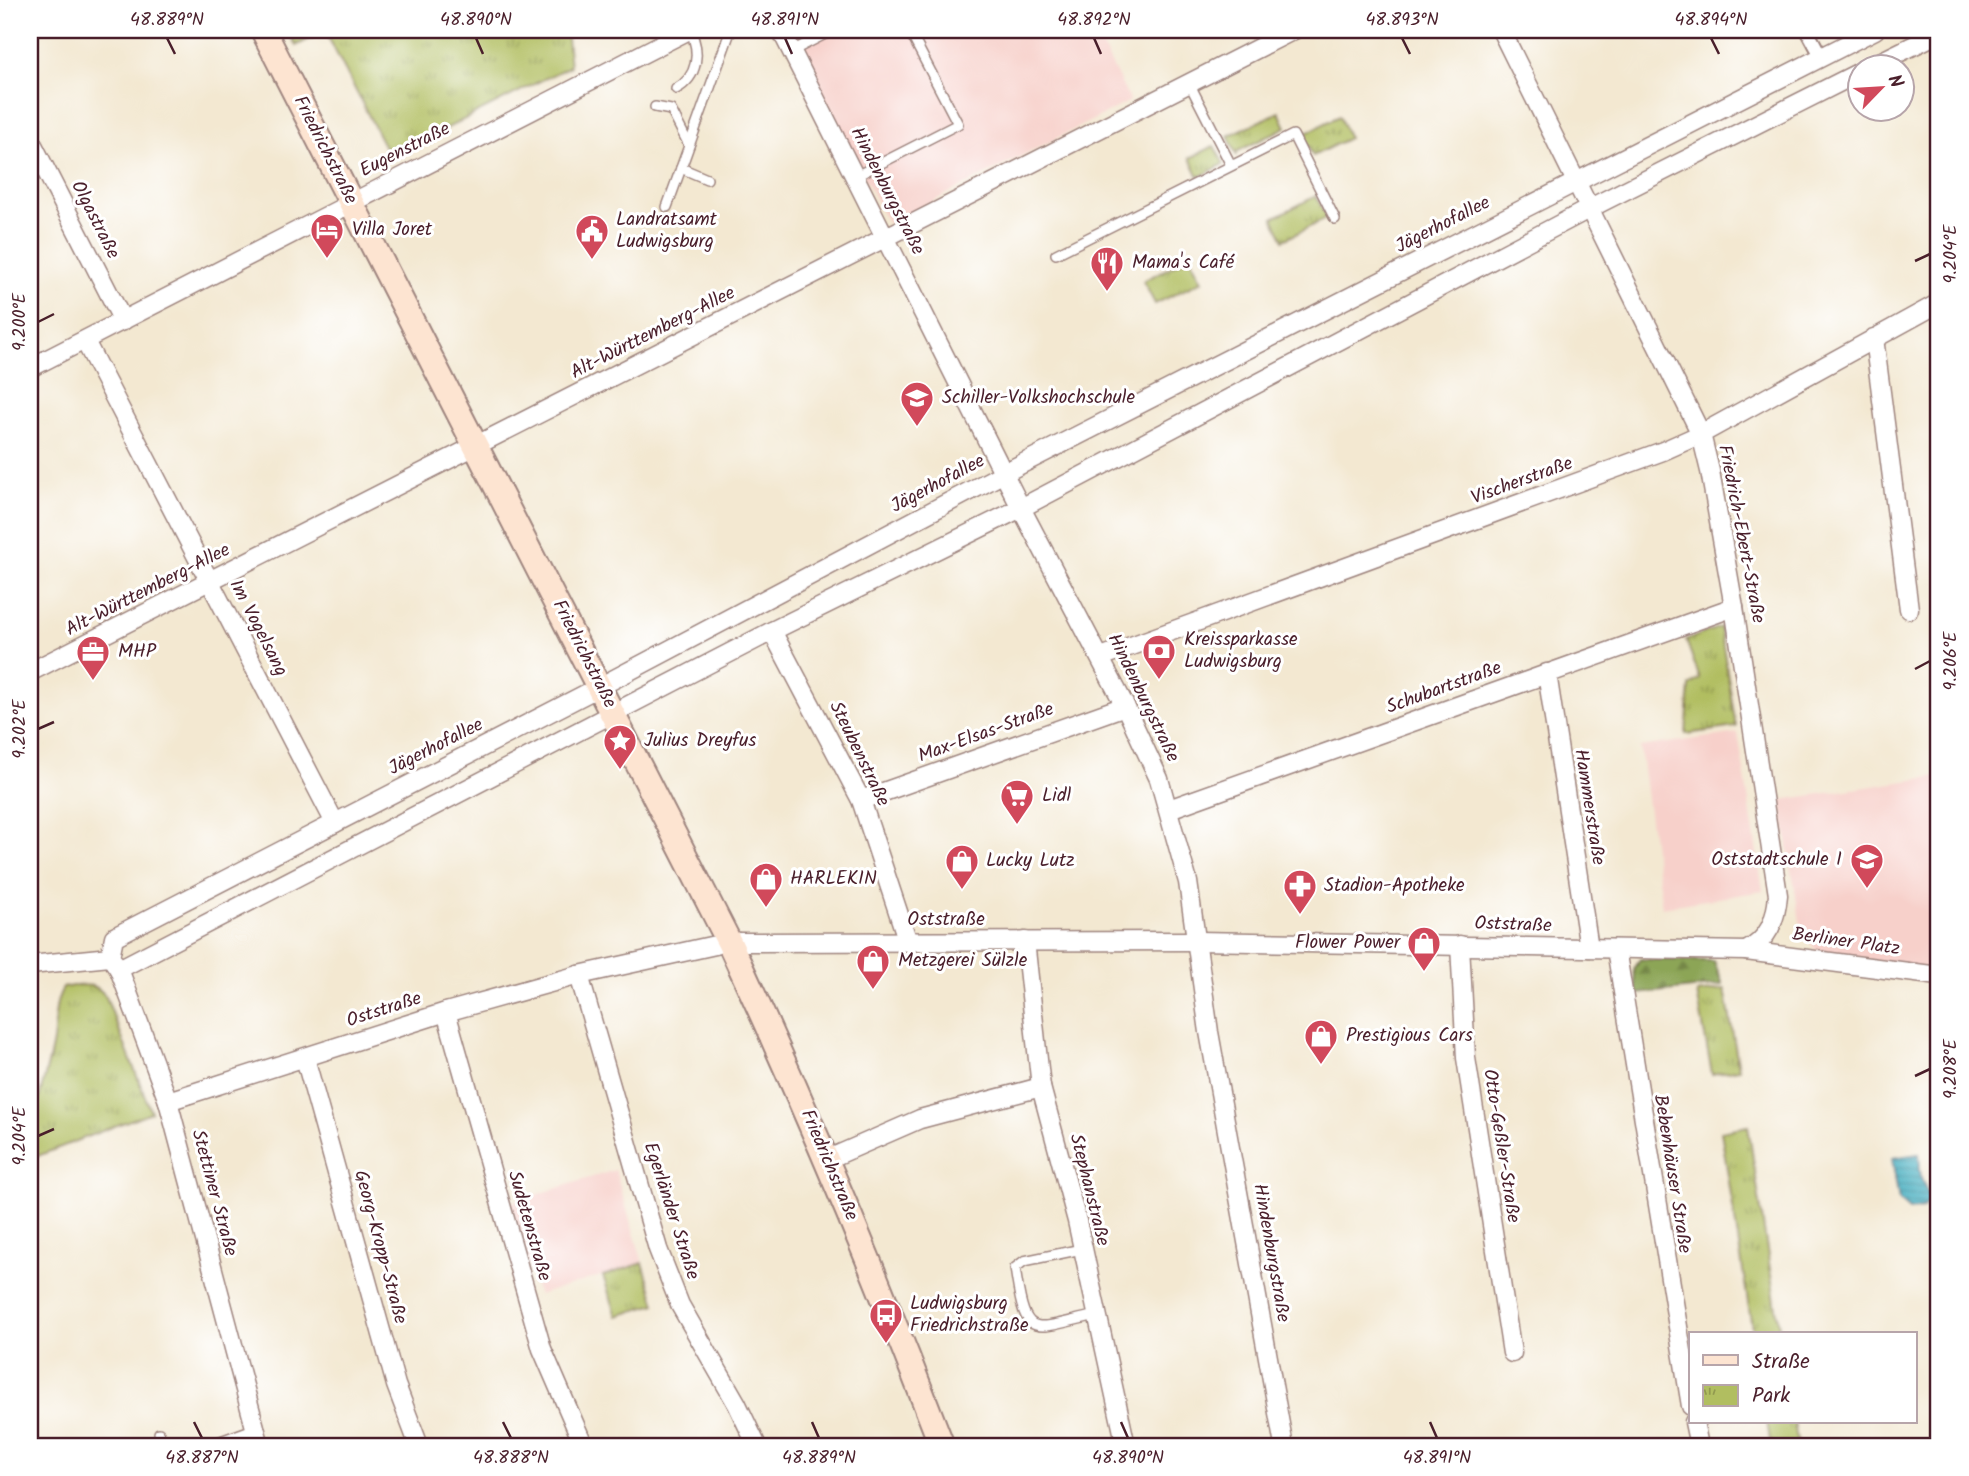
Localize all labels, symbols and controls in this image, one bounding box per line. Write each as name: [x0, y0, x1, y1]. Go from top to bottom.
text: 48.889°N: [130, 6, 204, 35]
text: 48.890°N: [440, 6, 512, 35]
text: 48.891°N: [751, 6, 819, 35]
text: 48.892°N: [1057, 6, 1131, 35]
text: 48.893°N: [1365, 6, 1439, 35]
text: 48.894°N: [1675, 6, 1747, 35]
north arrow: [1846, 52, 1916, 122]
text: N: [1878, 70, 1911, 93]
street label: Friedrichstraße: [285, 90, 365, 210]
street label: Eugenstraße: [354, 114, 456, 186]
street label: Hindenburgstraße: [842, 122, 932, 261]
street label: Olgastraße: [62, 176, 128, 265]
street label: Jägerhofallee: [1390, 188, 1496, 262]
place label: Landratsamt Ludwigsburg: [616, 205, 718, 257]
hotel icon: Villa Joret: [308, 211, 346, 260]
public building icon: Landratsamt Ludwigsburg: [573, 212, 611, 261]
place label: Villa Joret: [352, 215, 433, 245]
text: 9.204°E: [1937, 224, 1966, 284]
restaurant icon: Mama's Café: [1088, 244, 1126, 293]
place label: Mama's Café: [1132, 248, 1235, 278]
street label: Alt-Württemberg-Allee: [565, 278, 741, 388]
text: 9.200°E: [6, 292, 35, 351]
school or university icon: Schiller-Volkshochschule: [898, 379, 936, 428]
place label: Schiller-Volkshochschule: [942, 383, 1135, 413]
street label: Friedrich-Ebert-Straße: [1709, 442, 1773, 626]
street label: Jägerhofallee: [885, 446, 991, 521]
street label: Vischerstraße: [1467, 449, 1578, 513]
street label: Alt-Württemberg-Allee: [60, 535, 236, 645]
street label: Im Vogelsang: [221, 574, 295, 682]
street label: Friedrichstraße: [544, 594, 624, 714]
place label: Kreissparkasse Ludwigsburg: [1184, 625, 1298, 677]
street label: Hindenburgstraße: [1099, 628, 1187, 768]
text: 9.206°E: [1937, 631, 1966, 691]
bank icon: Kreissparkasse Ludwigsburg: [1140, 632, 1178, 681]
office icon: MHP: [74, 633, 112, 682]
place label: MHP: [118, 637, 157, 667]
street label: Schubartstraße: [1382, 653, 1506, 723]
street label: Max-Elsas-Straße: [914, 694, 1059, 771]
street label: Steubenstraße: [821, 696, 898, 812]
text: 9.202°E: [6, 699, 35, 759]
street label: Jägerhofallee: [383, 710, 489, 784]
place icon: Julius Dreyfus: [601, 722, 639, 771]
place label: Julius Dreyfus: [644, 726, 756, 756]
street label: Hammerstraße: [1565, 747, 1613, 868]
supermarket icon: Lidl: [998, 777, 1036, 826]
place label: Lidl: [1042, 781, 1071, 811]
school or university icon: Oststadtschule I: [1848, 841, 1886, 890]
shop icon: Lucky Lutz: [943, 842, 981, 891]
place label: Oststadtschule I: [1711, 845, 1842, 875]
place label: Lucky Lutz: [986, 846, 1075, 876]
shop icon: HARLEKIN: [747, 860, 785, 909]
place label: HARLEKIN: [790, 864, 877, 894]
pharmacy icon: Stadion-Apotheke: [1281, 867, 1319, 916]
place label: Stadion-Apotheke: [1324, 871, 1465, 901]
street label: Oststraße: [907, 905, 985, 935]
street label: Oststraße: [1474, 909, 1553, 941]
street label: Berliner Platz: [1790, 920, 1902, 964]
shop icon: Flower Power: [1405, 924, 1443, 973]
place label: Flower Power: [1295, 928, 1402, 958]
shop icon: Metzgerei Sülzle: [854, 942, 892, 991]
place label: Metzgerei Sülzle: [898, 946, 1028, 976]
street label: Oststraße: [343, 984, 426, 1036]
shop icon: Prestigious Cars: [1302, 1017, 1340, 1066]
place label: Prestigious Cars: [1346, 1021, 1473, 1051]
text: 9.208°E: [1937, 1039, 1966, 1099]
street label: Otto-Geßler-Straße: [1474, 1067, 1528, 1226]
street label: Bebenhäuser Straße: [1645, 1092, 1699, 1256]
street label: Friedrichstraße: [792, 1105, 866, 1226]
text: 9.204°E: [6, 1106, 35, 1166]
street label: Stettiner Straße: [183, 1126, 245, 1260]
street label: Stephanstraße: [1061, 1131, 1118, 1250]
street label: Egerländer Straße: [635, 1138, 707, 1284]
street label: Georg-Kropp-Straße: [345, 1167, 415, 1328]
street label: Sudetenstraße: [499, 1167, 559, 1285]
street label: Hindenburgstraße: [1244, 1181, 1298, 1325]
place label: Ludwigsburg Friedrichstraße: [910, 1289, 1029, 1341]
bus stop icon: Ludwigsburg Friedrichstraße: [867, 1296, 905, 1345]
legend: [1689, 1332, 1916, 1424]
text: Straße: [1752, 1346, 1810, 1379]
text: Park: [1752, 1380, 1790, 1413]
text: 48.887°N: [165, 1444, 239, 1473]
text: 48.888°N: [473, 1444, 549, 1473]
text: 48.889°N: [782, 1444, 856, 1473]
text: 48.890°N: [1092, 1444, 1164, 1473]
text: 48.891°N: [1403, 1444, 1471, 1473]

